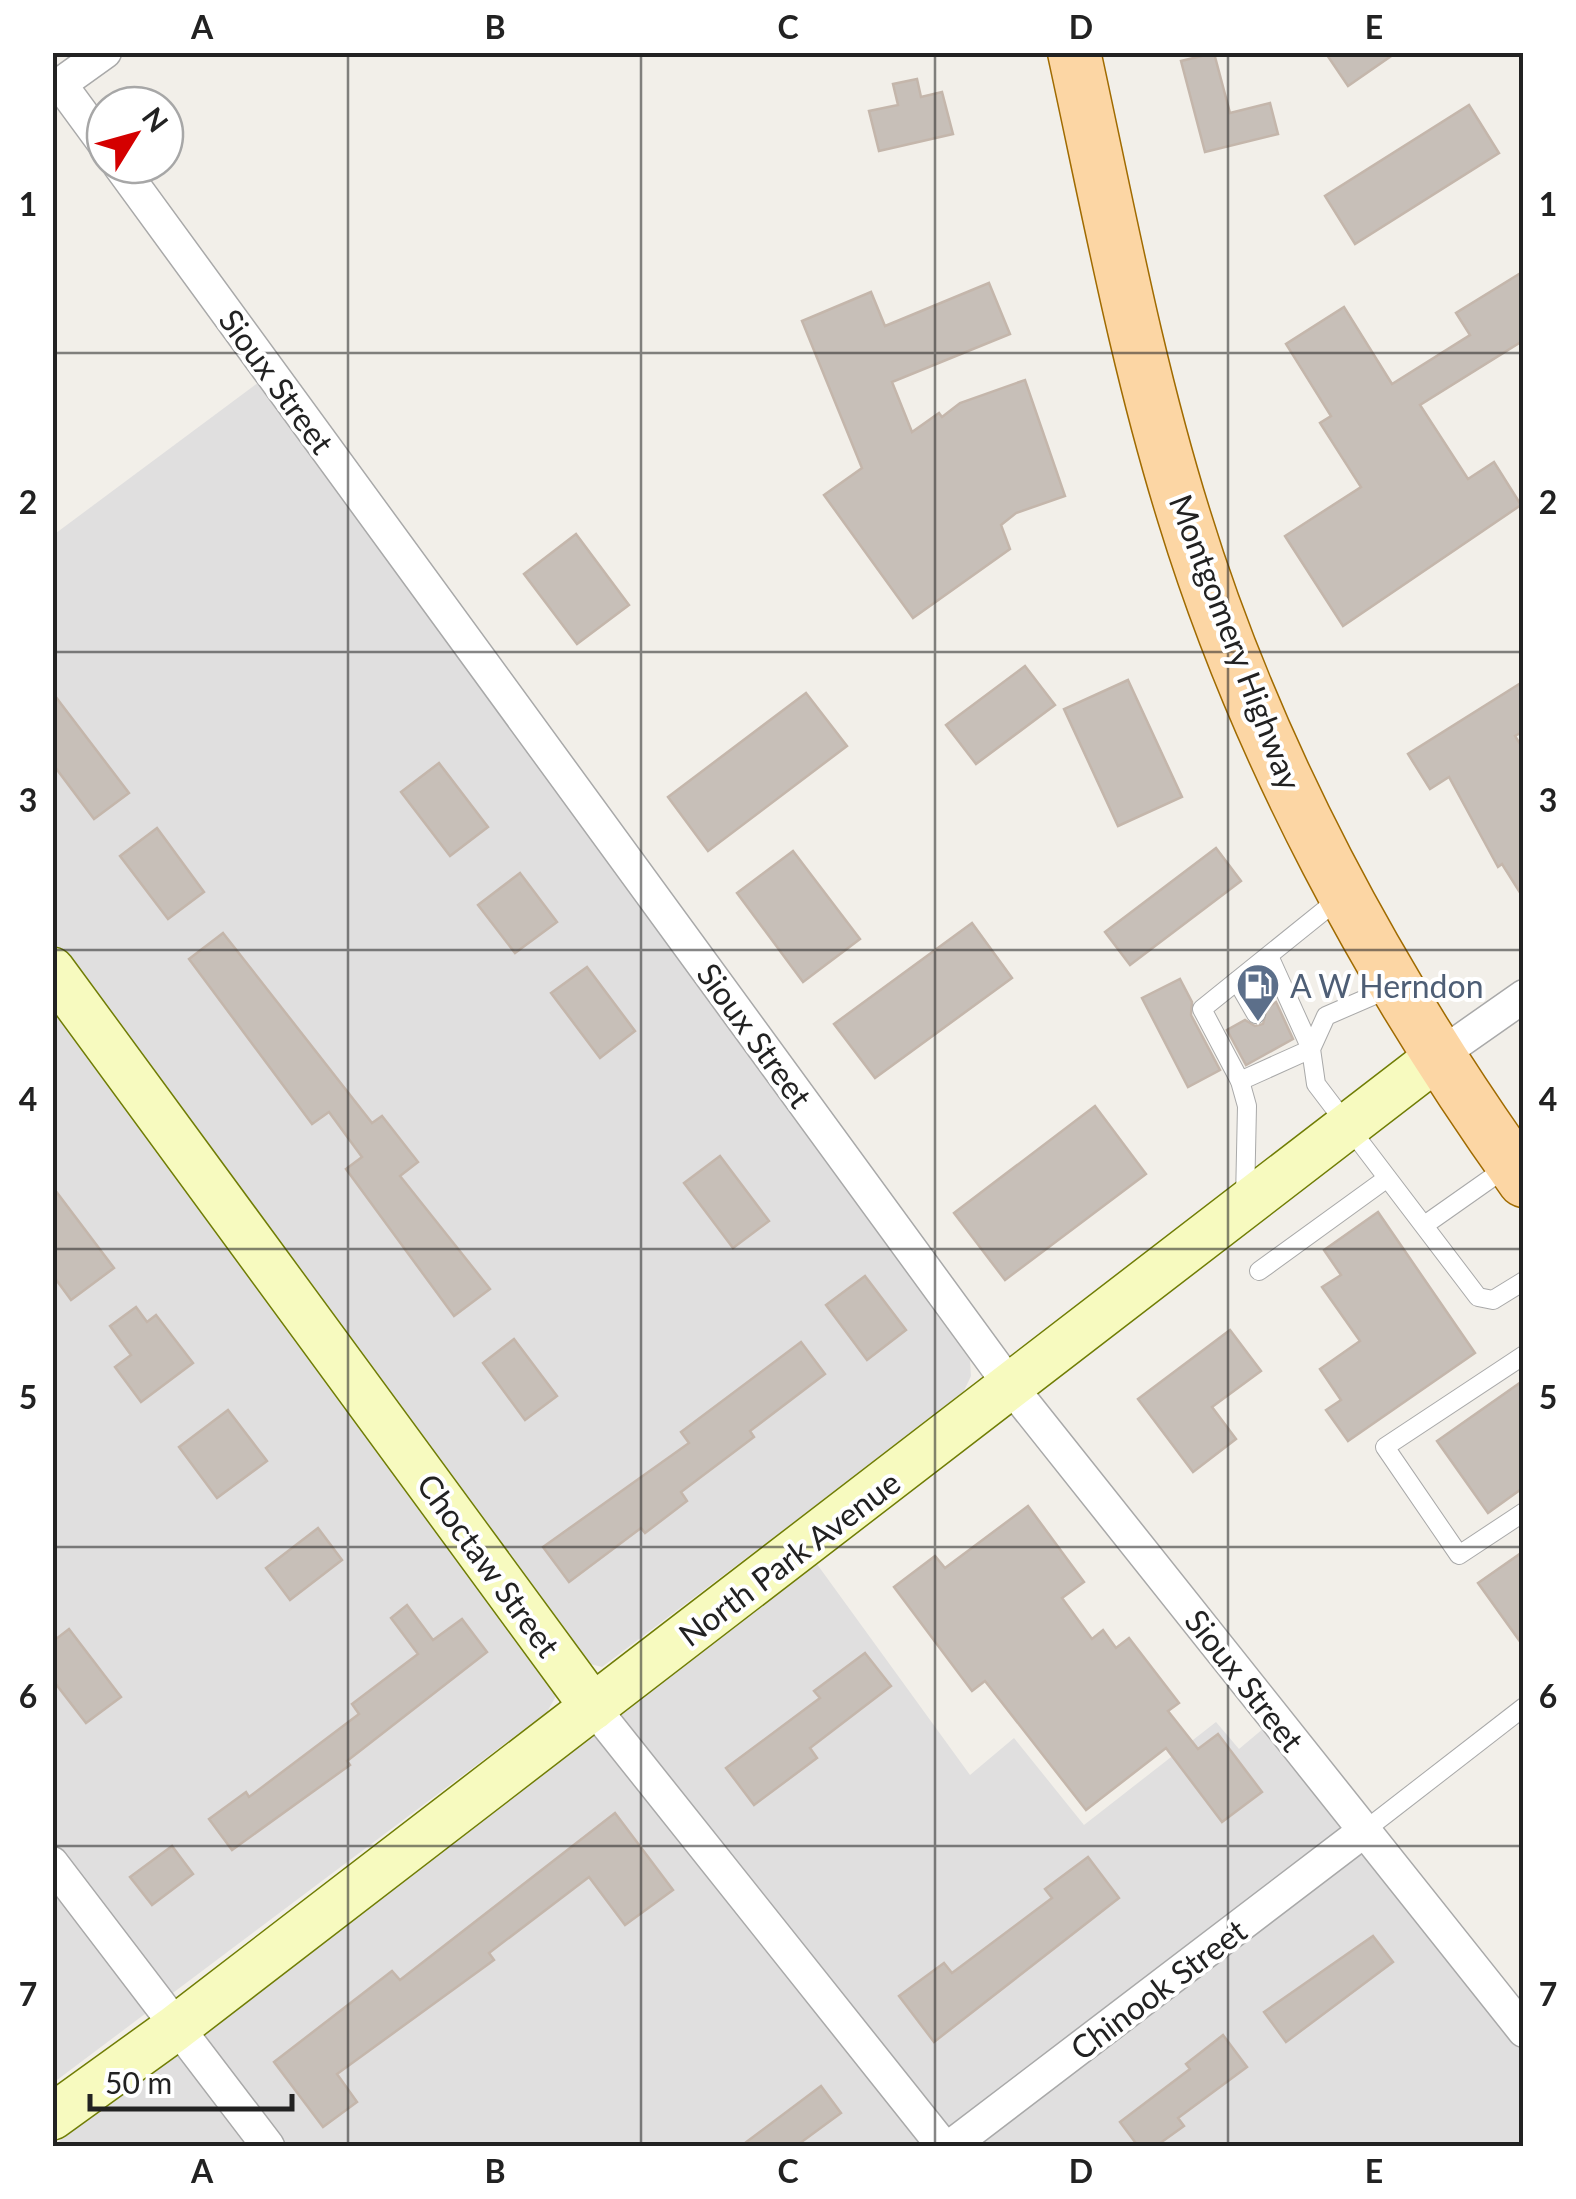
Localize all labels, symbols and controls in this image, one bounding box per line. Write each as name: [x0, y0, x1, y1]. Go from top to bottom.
text: A: [190, 7, 214, 46]
text: B: [484, 7, 506, 46]
text: C: [777, 7, 799, 46]
text: D: [1069, 7, 1093, 46]
text: E: [1365, 7, 1383, 46]
north arrow: [85, 85, 185, 185]
text: N: [136, 101, 176, 138]
text: 1: [19, 184, 37, 223]
text: 1: [1539, 184, 1557, 223]
street label: Sioux Street: [211, 301, 343, 461]
text: 2: [19, 482, 37, 521]
text: 2: [1539, 482, 1557, 521]
street label: Montgomery Highway: [1162, 489, 1310, 796]
text: 3: [19, 780, 37, 819]
text: 3: [1539, 780, 1557, 819]
street label: Sioux Street: [689, 955, 821, 1115]
fuel station icon: A W Herndon: [1235, 962, 1281, 1023]
place label: A W Herndon: [1290, 966, 1484, 1005]
text: 4: [19, 1079, 37, 1118]
text: 4: [1539, 1079, 1557, 1118]
text: 5: [19, 1377, 37, 1416]
text: 5: [1539, 1377, 1557, 1416]
street label: North Park Avenue: [671, 1462, 907, 1654]
street label: Choctaw Street: [409, 1466, 569, 1665]
street label: Sioux Street: [1178, 1601, 1313, 1759]
text: 6: [19, 1676, 37, 1715]
text: 6: [1539, 1676, 1557, 1715]
street label: Chinook Street: [1063, 1910, 1254, 2068]
text: 7: [19, 1974, 37, 2013]
text: 7: [1539, 1974, 1557, 2013]
scale bar: [90, 2049, 292, 2111]
text: 50 m: [105, 2064, 172, 2100]
text: A: [190, 2151, 214, 2190]
text: B: [484, 2151, 506, 2190]
text: C: [777, 2151, 799, 2190]
text: D: [1069, 2151, 1093, 2190]
text: E: [1365, 2151, 1383, 2190]

